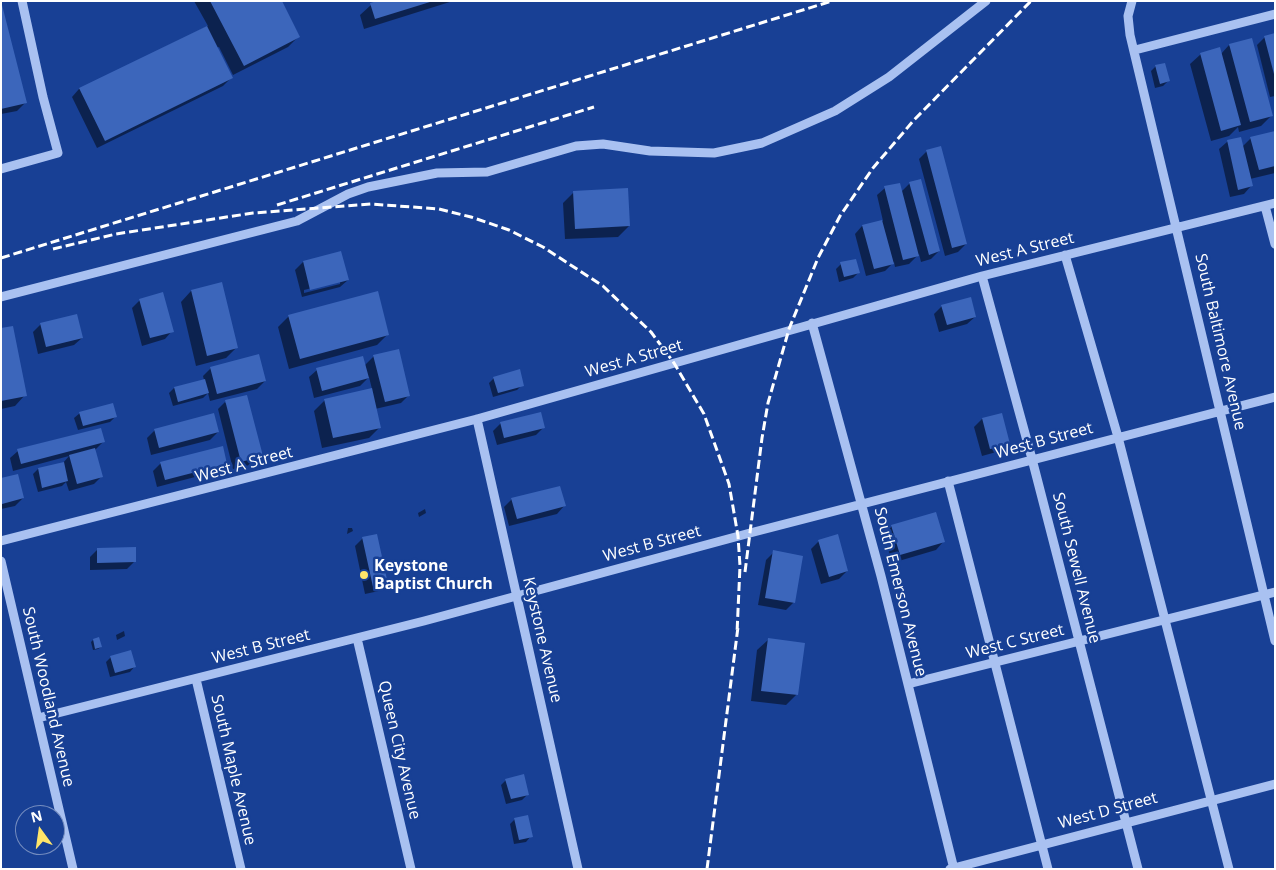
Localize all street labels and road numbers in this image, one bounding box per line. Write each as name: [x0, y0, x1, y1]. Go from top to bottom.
street label: West A Street: [974, 229, 1076, 271]
street label: South Baltimore Avenue: [1190, 252, 1250, 432]
street label: West A Street: [583, 336, 685, 382]
street label: West B Street: [993, 419, 1095, 463]
street label: West A Street: [193, 443, 295, 487]
street label: South Sewell Avenue: [1048, 490, 1104, 646]
street label: South Emerson Avenue: [870, 505, 930, 679]
street label: West B Street: [601, 522, 703, 566]
street label: Keystone Avenue: [518, 575, 566, 705]
street label: South Woodland Avenue: [18, 605, 78, 789]
street label: West C Street: [964, 621, 1066, 663]
street label: West B Street: [210, 626, 312, 668]
street label: Queen City Avenue: [374, 679, 424, 821]
street label: South Maple Avenue: [206, 693, 260, 847]
street label: West D Street: [1056, 789, 1160, 833]

